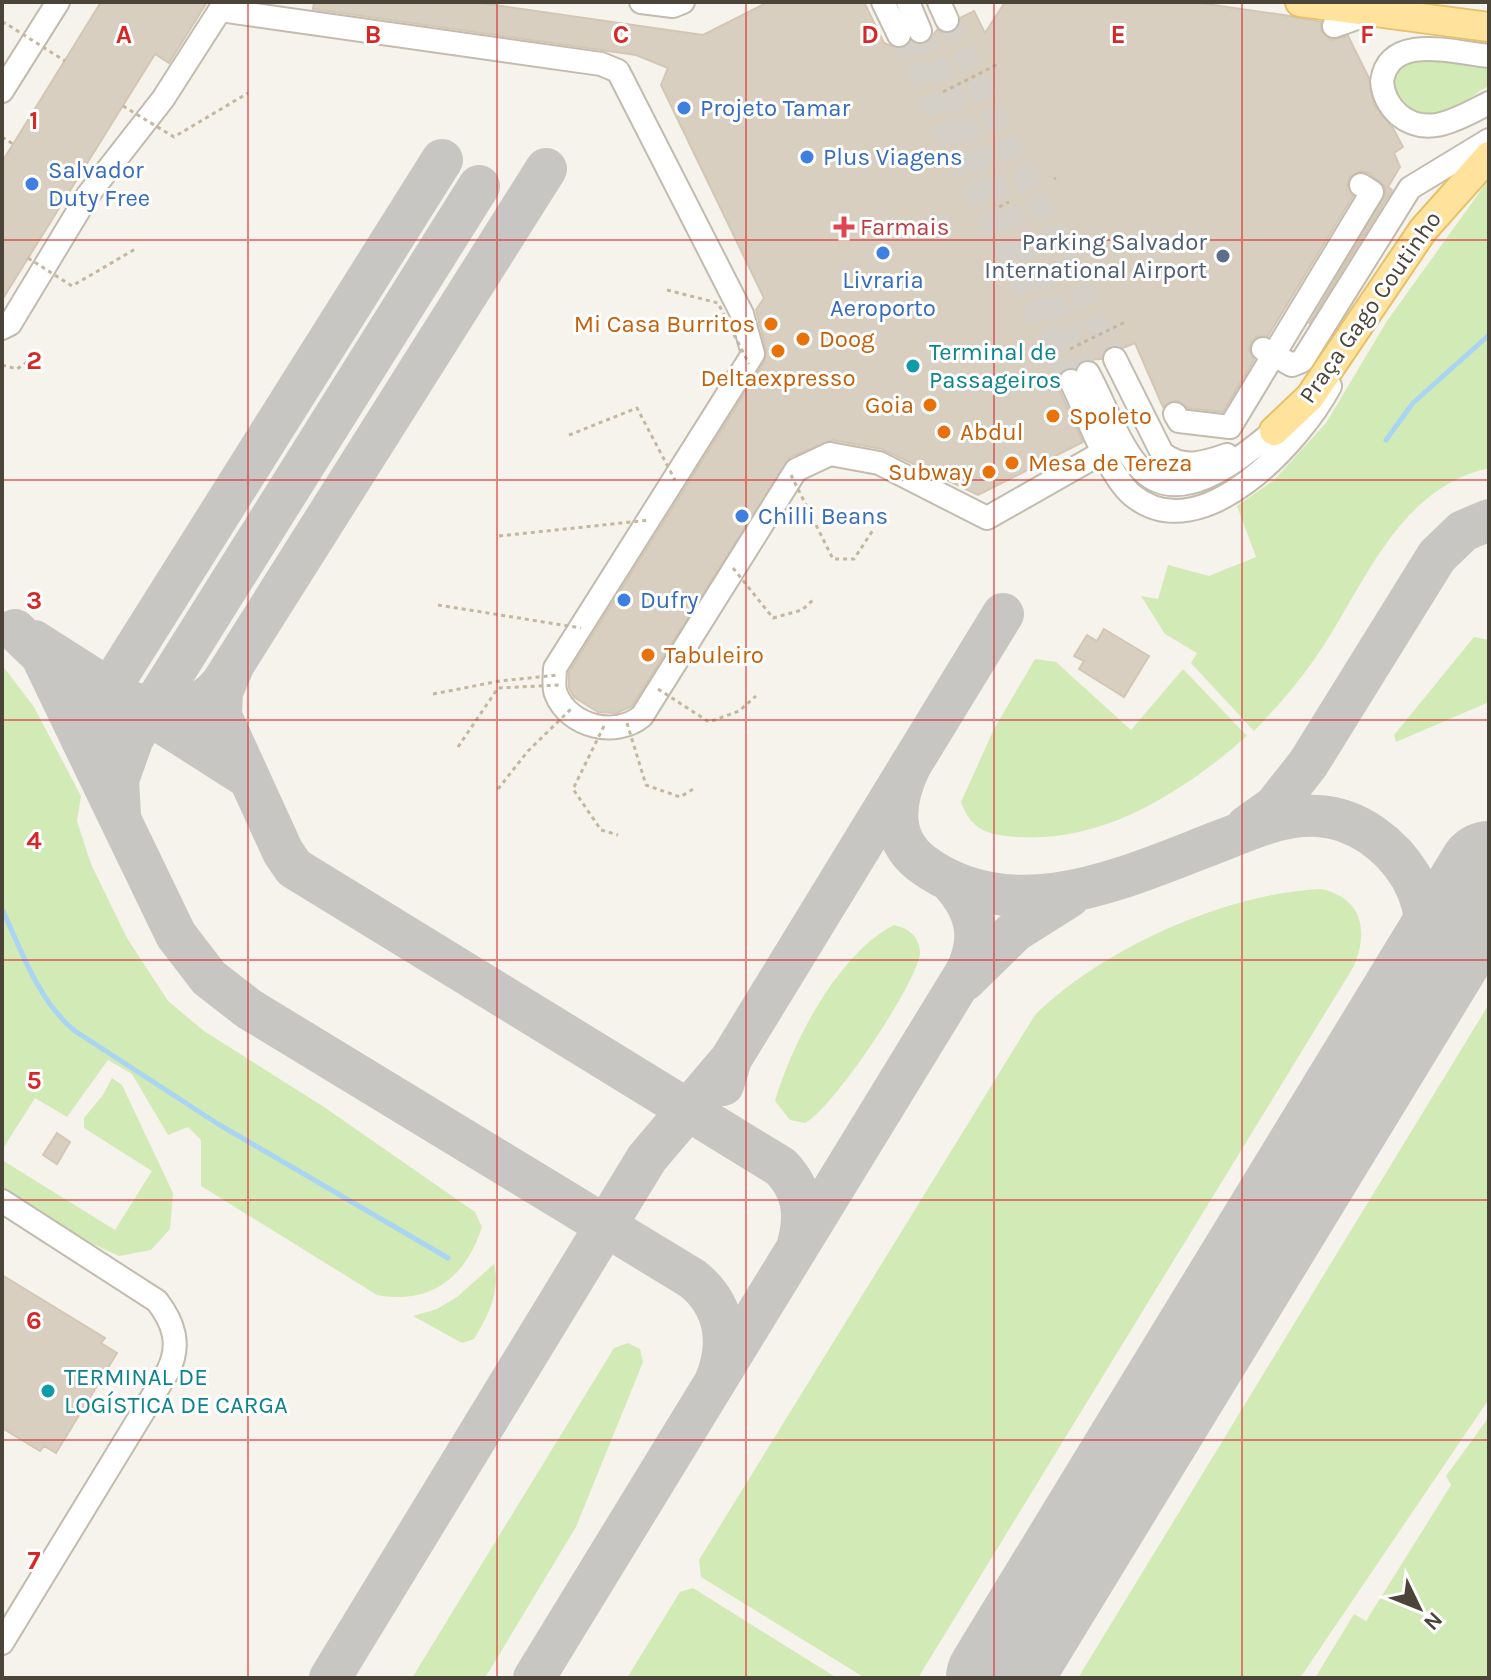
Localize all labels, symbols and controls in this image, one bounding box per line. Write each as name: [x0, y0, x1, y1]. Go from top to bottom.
text: A: [116, 19, 132, 50]
text: B: [365, 19, 381, 50]
text: C: [613, 19, 629, 50]
text: D: [861, 19, 879, 50]
text: E: [1110, 19, 1126, 50]
text: F: [1360, 19, 1374, 50]
place label: Projeto Tamar: [700, 94, 851, 122]
marker: Projeto Tamar: [675, 99, 693, 117]
text: 1: [29, 105, 39, 136]
place label: Plus Viagens: [823, 143, 963, 171]
marker: Plus Viagens: [798, 148, 816, 166]
place label: Salvador Duty Free: [48, 156, 150, 212]
marker: Salvador Duty Free: [23, 175, 41, 193]
street label: Praça Gago Coutinho: [1293, 206, 1447, 408]
place label: Farmais: [860, 213, 949, 241]
marker: Farmais: [835, 218, 853, 236]
place label: Parking Salvador International Airport: [984, 228, 1207, 284]
marker: Livraria Aeroporto: [874, 244, 892, 262]
marker: Parking Salvador International Airport: [1214, 247, 1232, 265]
place label: Livraria Aeroporto: [830, 266, 936, 322]
place label: Mi Casa Burritos: [574, 310, 755, 338]
marker: Mi Casa Burritos: [762, 315, 780, 333]
place label: Doog: [819, 325, 875, 353]
marker: Doog: [794, 330, 812, 348]
place label: Terminal de Passageiros: [929, 338, 1061, 394]
marker: Deltaexpresso: [769, 342, 787, 360]
text: 2: [26, 345, 42, 376]
marker: Terminal de Passageiros: [904, 357, 922, 375]
place label: Deltaexpresso: [700, 364, 856, 392]
place label: Goia: [865, 391, 914, 419]
marker: Goia: [921, 396, 939, 414]
place label: Spoleto: [1069, 402, 1152, 430]
marker: Spoleto: [1044, 407, 1062, 425]
place label: Abdul: [960, 418, 1023, 446]
marker: Abdul: [935, 423, 953, 441]
place label: Mesa de Tereza: [1028, 449, 1193, 477]
marker: Mesa de Tereza: [1003, 454, 1021, 472]
place label: Subway: [888, 458, 973, 486]
marker: Subway: [980, 463, 998, 481]
place label: Chilli Beans: [758, 502, 888, 530]
marker: Chilli Beans: [733, 507, 751, 525]
text: 3: [26, 585, 42, 616]
place label: Dufry: [640, 586, 698, 614]
marker: Dufry: [615, 591, 633, 609]
place label: Tabuleiro: [664, 641, 764, 669]
marker: Tabuleiro: [639, 646, 657, 664]
text: 4: [26, 825, 42, 856]
text: 5: [26, 1065, 42, 1096]
text: 6: [26, 1305, 42, 1336]
place label: TERMINAL DE LOGÍSTICA DE CARGA: [64, 1363, 288, 1419]
marker: TERMINAL DE LOGÍSTICA DE CARGA: [39, 1382, 57, 1400]
text: 7: [28, 1545, 41, 1576]
north arrow: [1379, 1568, 1459, 1648]
text: N: [1418, 1606, 1448, 1636]

